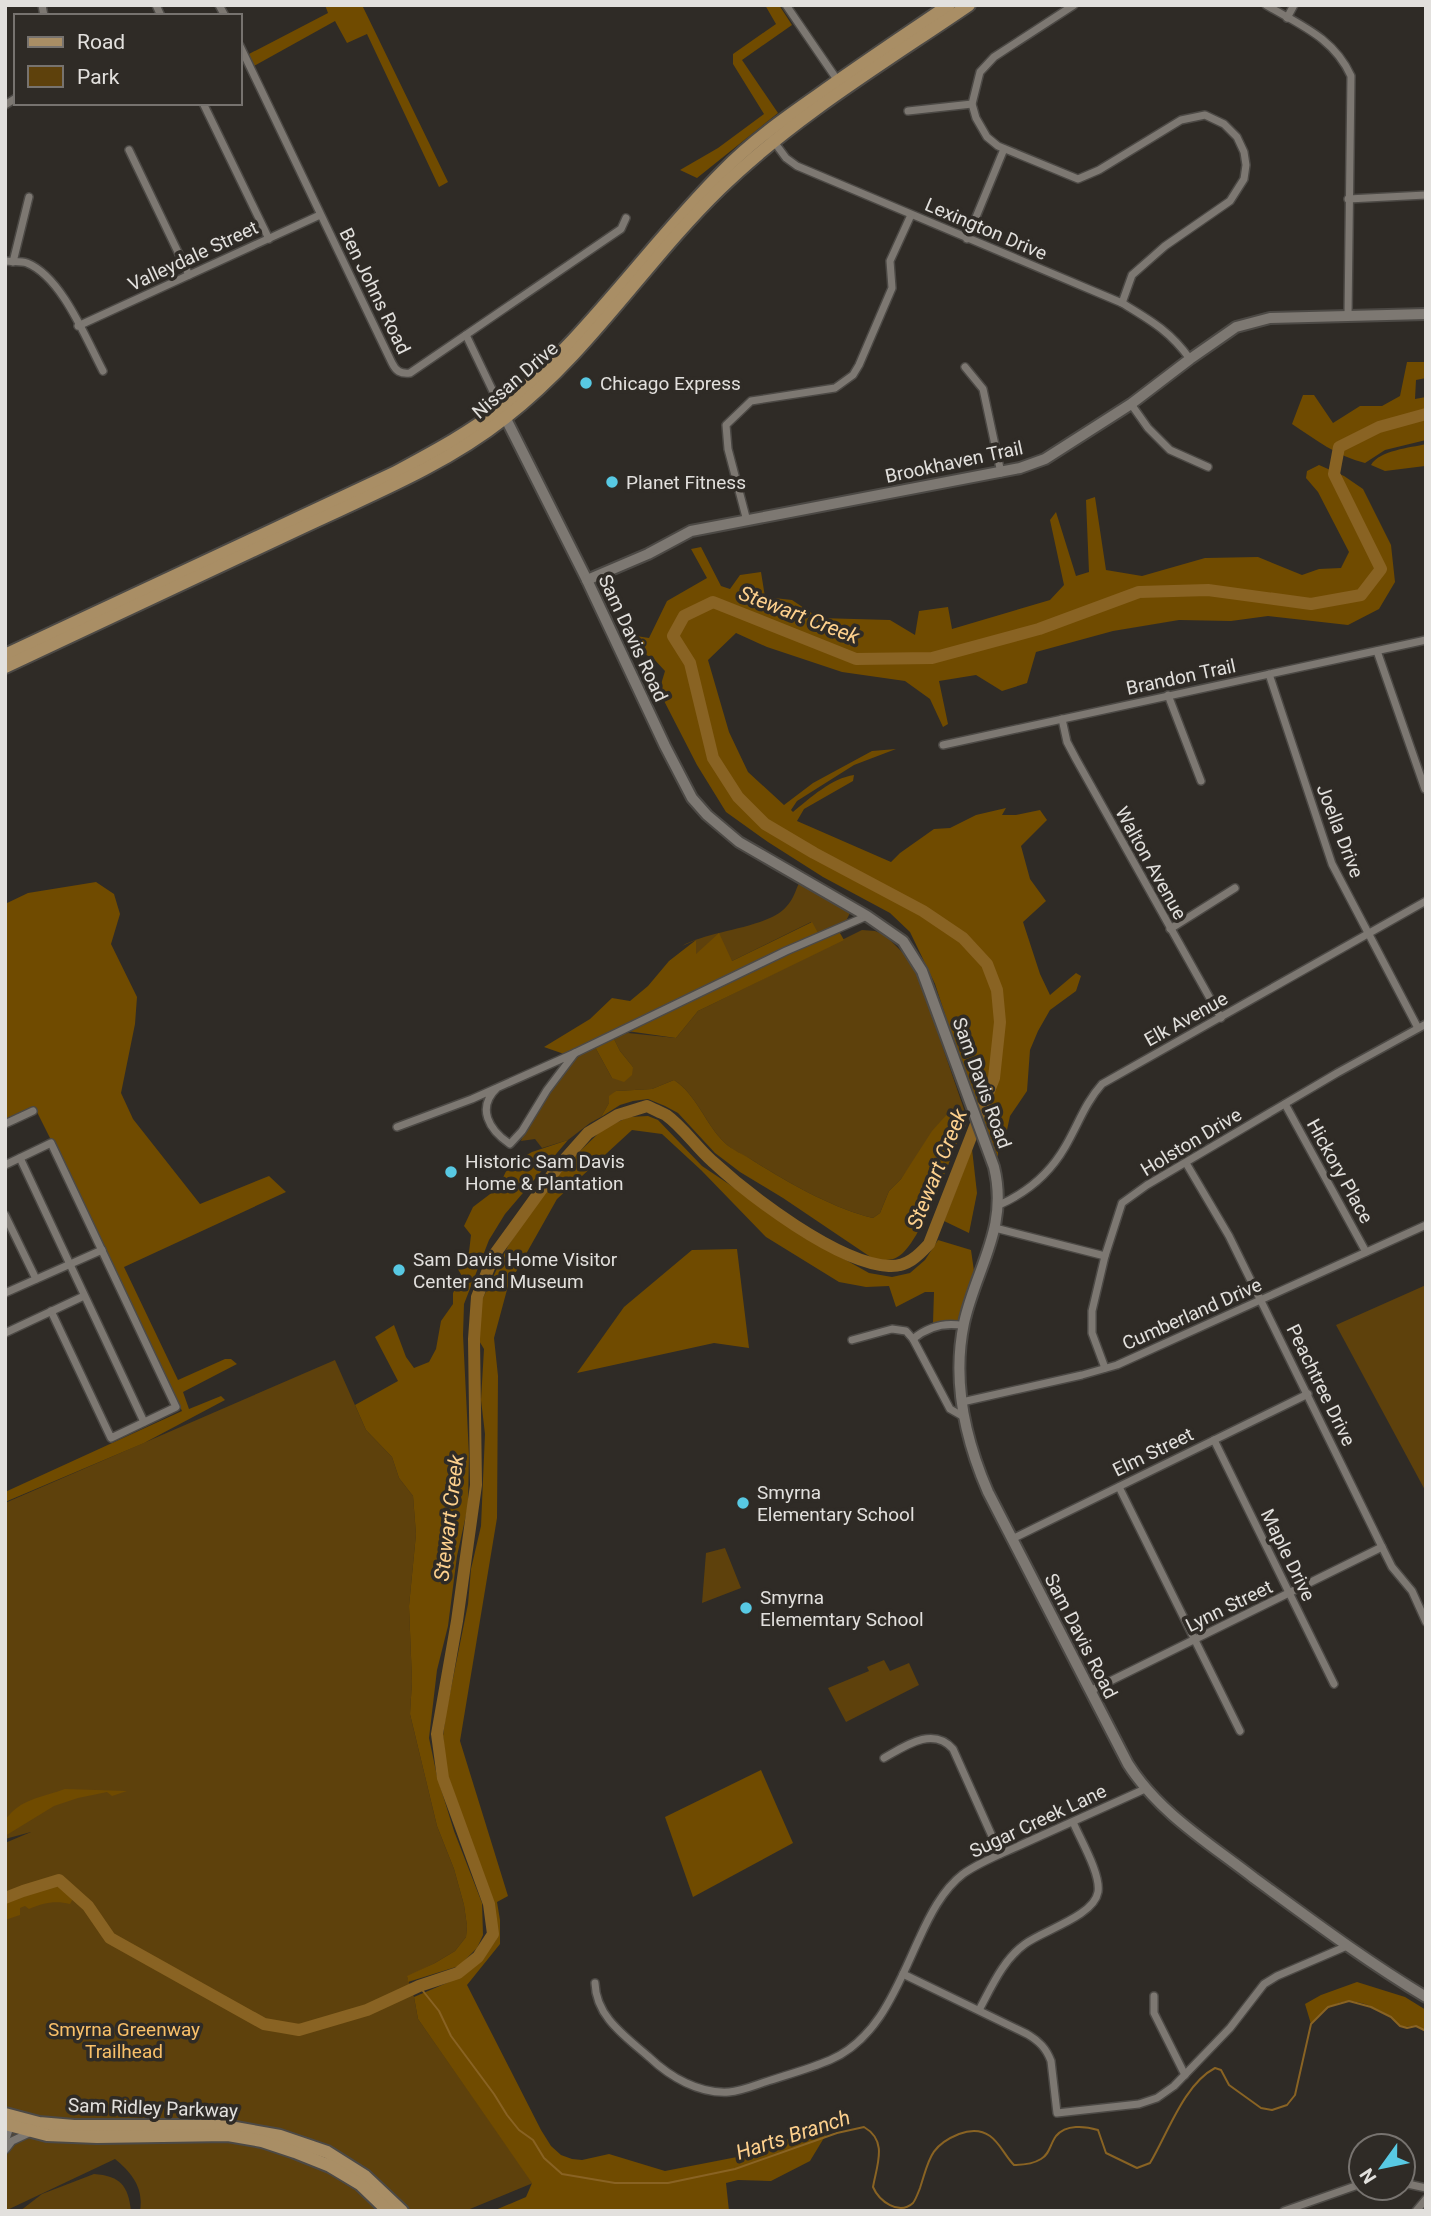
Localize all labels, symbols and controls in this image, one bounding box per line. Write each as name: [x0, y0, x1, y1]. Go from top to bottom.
legend: [14, 14, 242, 105]
text: Road: [77, 30, 125, 54]
text: Park: [77, 65, 120, 89]
street label: Lexington Drive: [922, 193, 1050, 265]
street label: Valleydale Street: [124, 216, 262, 296]
street label: Ben Johns Road: [335, 224, 415, 358]
street label: Nissan Drive: [467, 337, 563, 423]
place label: Chicago Express: [600, 372, 741, 395]
marker: Chicago Express: [578, 375, 594, 391]
street label: Brookhaven Trail: [883, 436, 1025, 488]
place label: Planet Fitness: [626, 471, 746, 494]
marker: Planet Fitness: [604, 474, 620, 490]
street label: Sam Davis Road: [594, 571, 672, 705]
water label: Stewart Creek: [735, 581, 863, 649]
street label: Brandon Trail: [1124, 654, 1238, 700]
street label: Joella Drive: [1312, 781, 1368, 881]
street label: Walton Avenue: [1110, 802, 1192, 924]
street label: Elk Avenue: [1140, 987, 1232, 1051]
street label: Sam Davis Road: [948, 1014, 1016, 1152]
street label: Holston Drive: [1136, 1103, 1246, 1181]
water label: Stewart Creek: [902, 1105, 972, 1232]
street label: Hickory Place: [1302, 1115, 1378, 1227]
place label: Historic Sam Davis Home & Plantation: [465, 1150, 625, 1195]
marker: Historic Sam Davis Home & Plantation: [443, 1164, 459, 1180]
place label: Sam Davis Home Visitor Center and Museum: [413, 1248, 618, 1293]
marker: Sam Davis Home Visitor Center and Museum: [391, 1262, 407, 1278]
street label: Cumberland Drive: [1119, 1273, 1265, 1355]
street label: Peachtree Drive: [1282, 1320, 1360, 1450]
street label: Elm Street: [1109, 1423, 1197, 1481]
water label: Stewart Creek: [429, 1453, 469, 1583]
place label: Smyrna Elementary School: [757, 1481, 915, 1526]
marker: Smyrna Elementary School: [735, 1495, 751, 1511]
street label: Maple Drive: [1256, 1505, 1320, 1605]
street label: Sam Davis Road: [1040, 1569, 1122, 1703]
street label: Lynn Street: [1182, 1575, 1276, 1637]
place label: Smyrna Elememtary School: [760, 1586, 924, 1631]
marker: Smyrna Elememtary School: [738, 1600, 754, 1616]
street label: Sugar Creek Lane: [966, 1779, 1110, 1863]
park label: Smyrna Greenway Trailhead: [48, 2018, 200, 2063]
street label: Sam Ridley Parkway: [68, 2094, 238, 2122]
water label: Harts Branch: [733, 2105, 853, 2165]
north arrow: [1347, 2132, 1417, 2202]
text: N: [1355, 2164, 1381, 2188]

